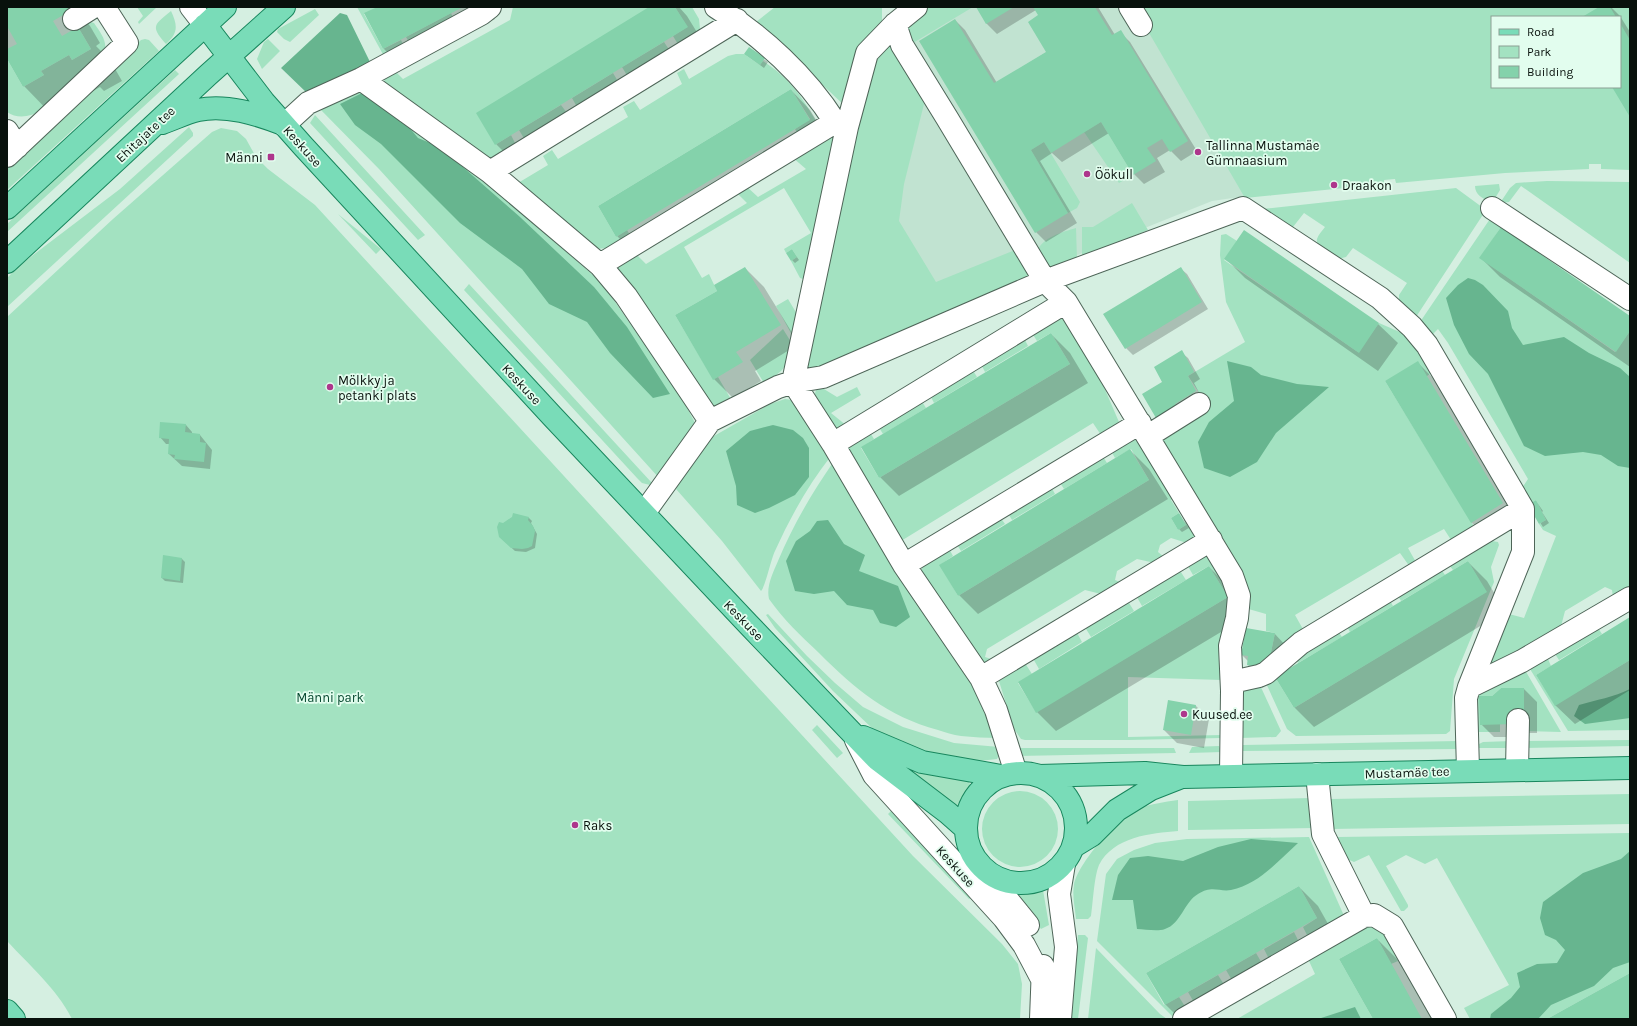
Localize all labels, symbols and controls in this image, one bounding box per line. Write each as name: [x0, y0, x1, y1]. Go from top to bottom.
legend: [1491, 16, 1621, 88]
text: Road: [1527, 25, 1555, 39]
text: Park: [1527, 45, 1552, 59]
text: Building: [1527, 65, 1574, 79]
street label: Ehitajate tee: [113, 103, 178, 165]
street label: Keskuse: [280, 123, 325, 170]
place label: Tallinna Mustamäe Gümnaasium: [1206, 138, 1320, 168]
marker: Tallinna Mustamäe Gümnaasium: [1193, 147, 1203, 157]
place label: Männi: [225, 150, 263, 165]
marker: Männi: [266, 152, 276, 162]
place label: Öökull: [1095, 166, 1133, 182]
marker: Öökull: [1082, 169, 1092, 179]
place label: Draakon: [1342, 178, 1392, 193]
marker: Draakon: [1329, 180, 1339, 190]
street label: Keskuse: [499, 361, 544, 408]
place label: Mölkky ja petanki plats: [338, 373, 417, 403]
marker: Mölkky ja petanki plats: [325, 382, 335, 392]
street label: Keskuse: [721, 597, 767, 644]
park label: Männi park: [296, 690, 364, 705]
place label: Kuused.ee: [1192, 707, 1253, 722]
marker: Kuused.ee: [1179, 709, 1189, 719]
street label: Mustamäe tee: [1364, 764, 1450, 781]
place label: Raks: [583, 818, 612, 833]
marker: Raks: [570, 820, 580, 830]
street label: Keskuse: [933, 843, 978, 890]

